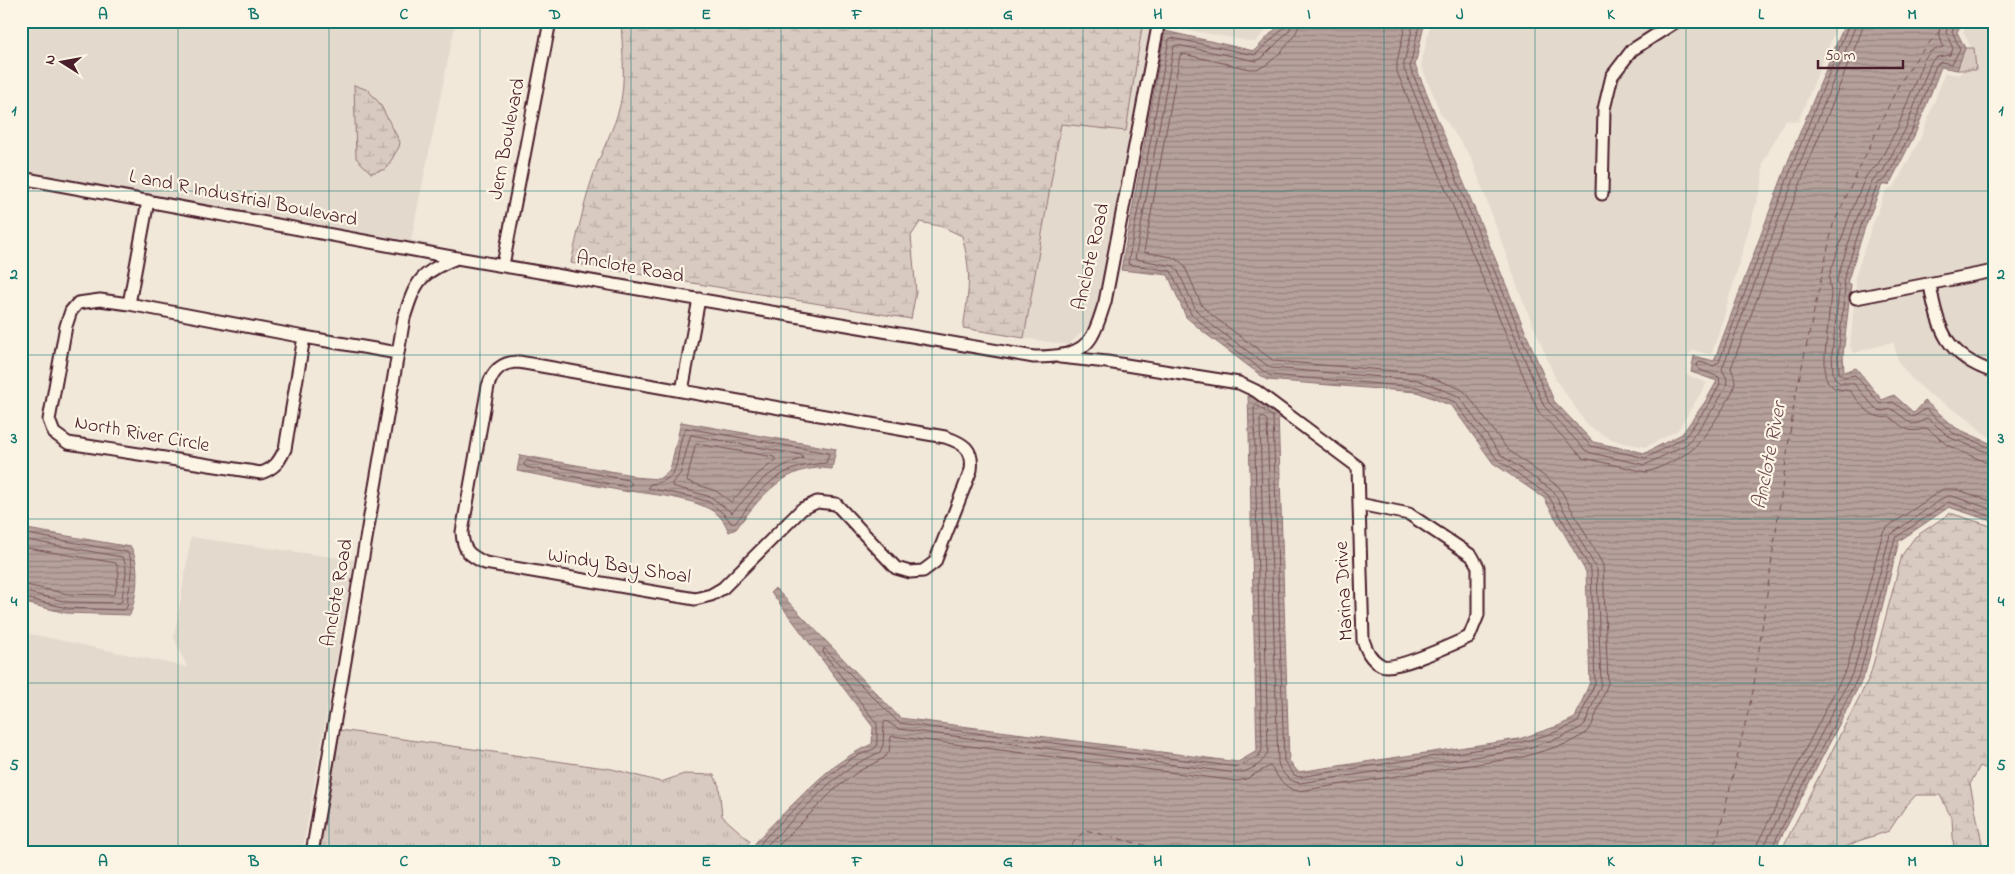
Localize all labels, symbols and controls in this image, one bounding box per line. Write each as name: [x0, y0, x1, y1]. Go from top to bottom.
text: A: [98, 3, 108, 27]
text: B: [248, 3, 260, 27]
text: C: [400, 3, 409, 27]
text: D: [548, 3, 561, 27]
text: E: [701, 3, 711, 27]
text: F: [851, 3, 863, 27]
text: G: [1003, 3, 1013, 27]
text: H: [1153, 3, 1163, 27]
text: I: [1307, 3, 1311, 27]
text: J: [1456, 3, 1464, 27]
text: K: [1607, 3, 1616, 27]
text: L: [1758, 3, 1765, 27]
text: M: [1907, 3, 1917, 27]
north arrow: [38, 38, 88, 88]
scale bar: [1818, 38, 1902, 70]
text: 50 m: [1825, 45, 1856, 67]
text: N: [40, 53, 62, 66]
street label: Jern Boulevard: [482, 76, 534, 202]
text: 1: [11, 99, 17, 123]
text: 1: [1998, 99, 2004, 123]
street label: L and R Industrial Boulevard: [126, 163, 360, 235]
street label: Anclote Road: [1066, 201, 1118, 313]
street label: Anclote Road: [574, 244, 686, 292]
text: 2: [9, 263, 18, 287]
text: 2: [1996, 263, 2005, 287]
water label: Anclote River: [1745, 397, 1796, 512]
street label: North River Circle: [72, 409, 212, 461]
text: 3: [10, 427, 18, 451]
text: 3: [1997, 427, 2005, 451]
street label: Anclote Road: [314, 537, 362, 649]
street label: Marina Drive: [1328, 540, 1362, 642]
street label: Windy Bay Shoal: [545, 541, 693, 593]
text: 4: [10, 590, 18, 614]
text: 4: [1997, 590, 2005, 614]
text: 5: [9, 754, 19, 778]
text: 5: [1996, 754, 2006, 778]
text: A: [98, 850, 108, 874]
text: B: [248, 850, 260, 874]
text: C: [400, 850, 409, 874]
text: D: [548, 850, 561, 874]
text: E: [701, 850, 711, 874]
text: F: [851, 850, 863, 874]
text: G: [1003, 850, 1013, 874]
text: H: [1153, 850, 1163, 874]
text: I: [1307, 850, 1311, 874]
text: J: [1456, 850, 1464, 874]
text: K: [1607, 850, 1616, 874]
text: L: [1758, 850, 1765, 874]
text: M: [1907, 850, 1917, 874]

